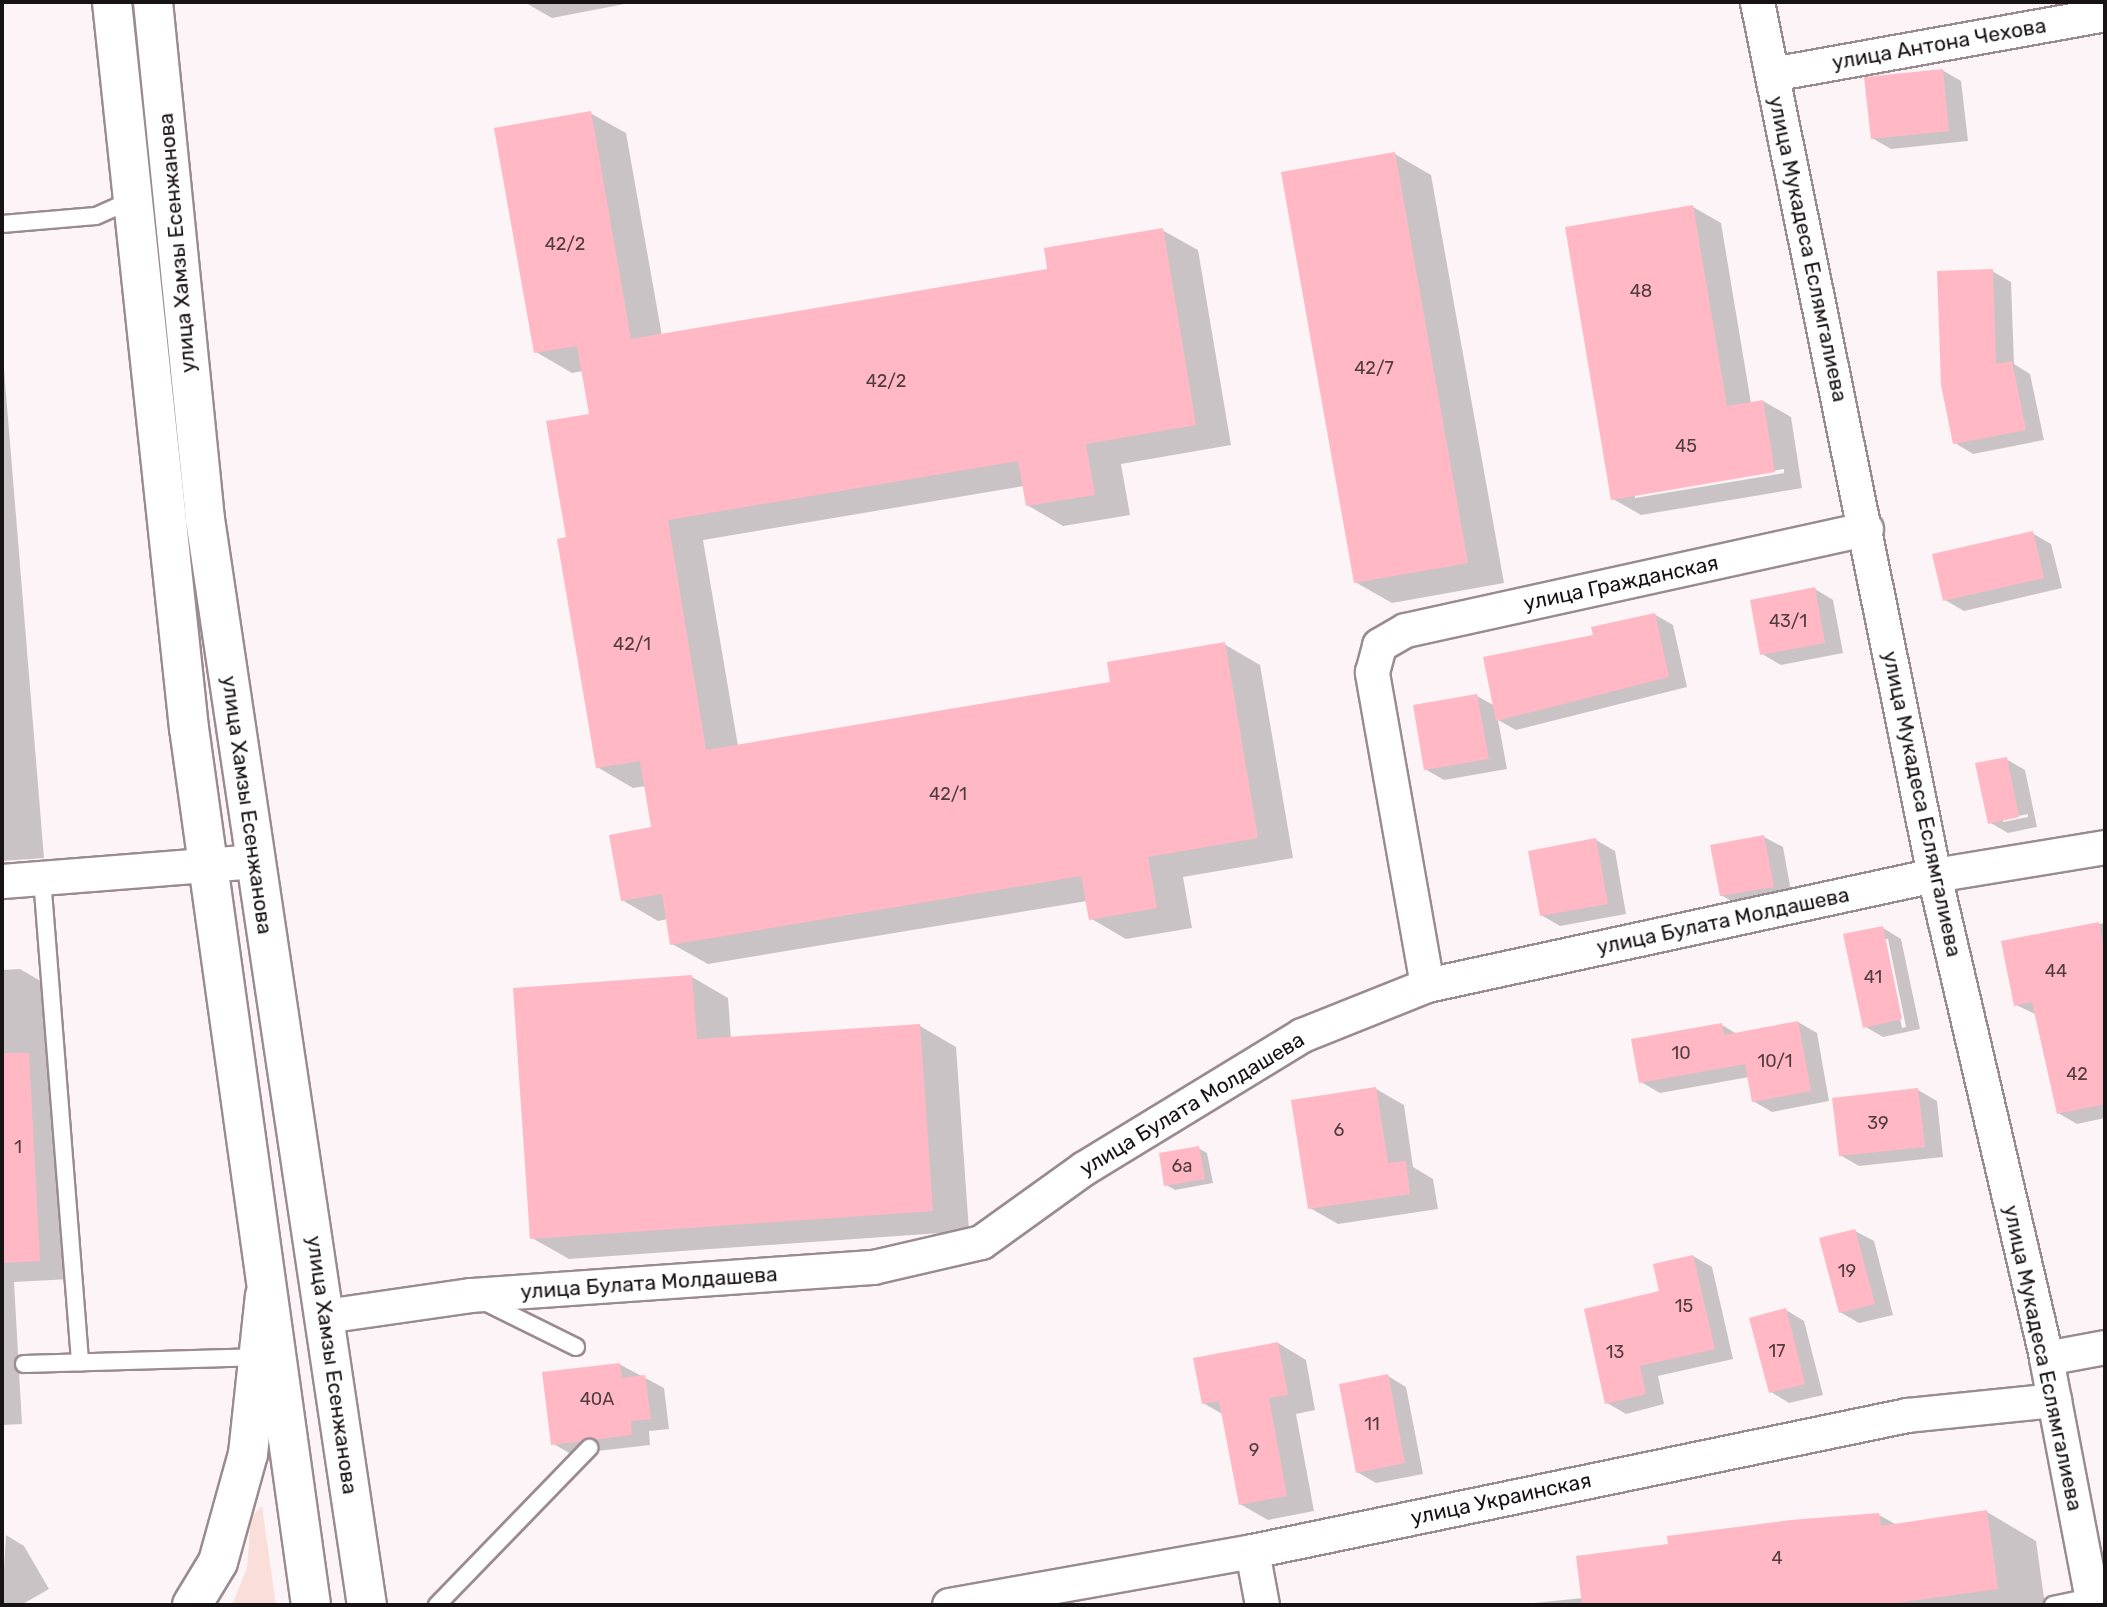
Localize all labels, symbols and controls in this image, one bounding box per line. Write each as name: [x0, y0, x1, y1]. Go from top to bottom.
street label: улица Антона Чехова: [1830, 13, 2048, 75]
street label: улица Мукадеса Еслямгалиева: [1763, 94, 1853, 404]
street label: улица Хамзы Есенжанова: [153, 112, 201, 374]
house number: 42/2: [545, 233, 585, 255]
house number: 48: [1630, 280, 1652, 302]
house number: 42/7: [1354, 357, 1394, 379]
house number: 42/2: [866, 370, 906, 392]
house number: 45: [1675, 435, 1697, 457]
street label: улица Гражданская: [1521, 550, 1721, 616]
house number: 43/1: [1769, 610, 1807, 632]
house number: 42/1: [613, 633, 651, 655]
street label: улица Мукадеса Еслямгалиева: [1877, 649, 1967, 959]
street label: улица Хамзы Есенжанова: [216, 674, 278, 936]
house number: 42/1: [929, 783, 967, 805]
street label: улица Булата Молдашева: [1594, 882, 1852, 960]
house number: 44: [2045, 960, 2067, 982]
house number: 41: [1864, 966, 1882, 988]
street label: улица Булата Молдашева: [1075, 1027, 1309, 1181]
house number: 10: [1671, 1042, 1691, 1064]
house number: 10/1: [1757, 1050, 1793, 1072]
house number: 42: [2066, 1063, 2088, 1085]
house number: 39: [1867, 1112, 1889, 1134]
house number: 6: [1334, 1119, 1344, 1141]
house number: 1: [14, 1136, 22, 1158]
house number: 6а: [1172, 1155, 1192, 1177]
street label: улица Мукадеса Еслямгалиева: [1998, 1203, 2088, 1513]
street label: улица Хамзы Есенжанова: [301, 1234, 363, 1496]
house number: 19: [1838, 1260, 1856, 1282]
street label: улица Булата Молдашева: [520, 1261, 778, 1305]
house number: 15: [1675, 1295, 1693, 1317]
house number: 17: [1769, 1340, 1785, 1362]
house number: 13: [1606, 1341, 1624, 1363]
house number: 40А: [580, 1388, 614, 1410]
house number: 11: [1364, 1413, 1380, 1435]
house number: 9: [1249, 1439, 1259, 1461]
street label: улица Украинская: [1408, 1468, 1594, 1530]
house number: 4: [1771, 1547, 1783, 1569]

